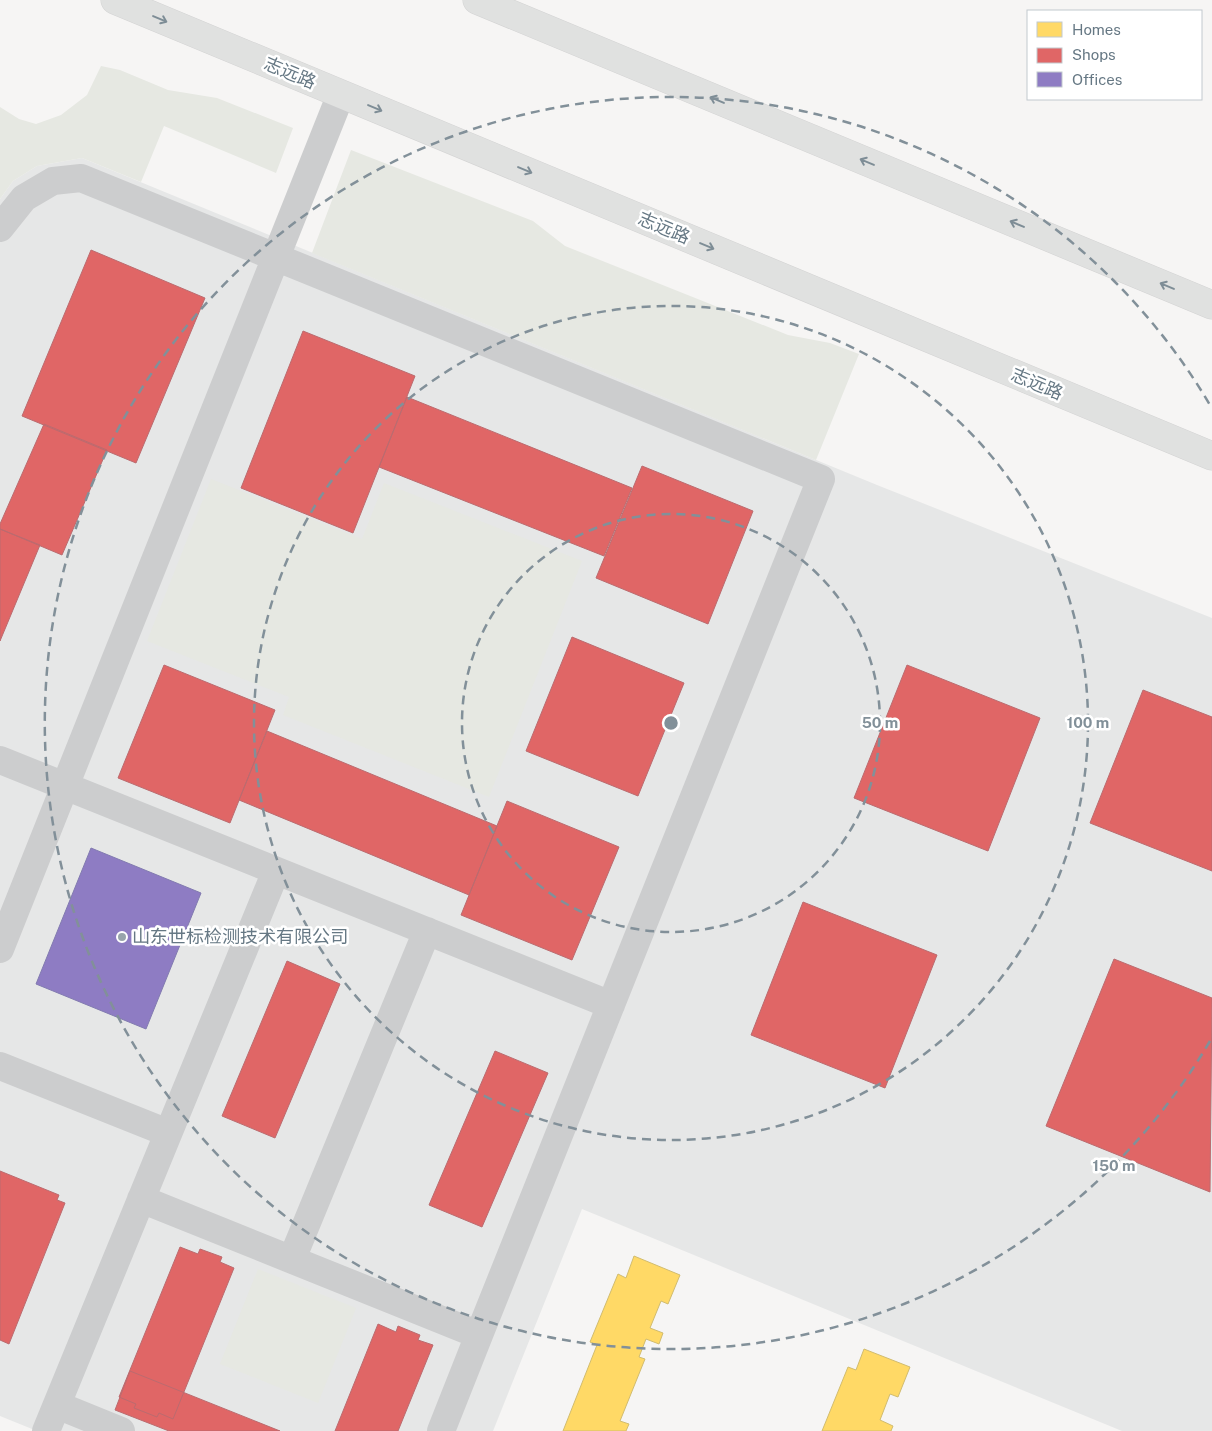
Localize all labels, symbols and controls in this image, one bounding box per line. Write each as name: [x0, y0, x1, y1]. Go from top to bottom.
legend: [1027, 10, 1202, 100]
one-way arrow: [152, 14, 167, 24]
text: Homes: [1072, 21, 1121, 38]
text: Shops: [1072, 46, 1116, 63]
street label: 志远路: [261, 52, 319, 93]
text: Offices: [1072, 71, 1122, 88]
one-way arrow: [710, 94, 725, 104]
one-way arrow: [367, 104, 382, 113]
one-way arrow: [860, 156, 875, 166]
one-way arrow: [517, 166, 532, 176]
street label: 志远路: [635, 207, 693, 248]
one-way arrow: [1010, 219, 1025, 228]
one-way arrow: [699, 242, 714, 252]
one-way arrow: [1160, 281, 1175, 291]
street label: 志远路: [1008, 363, 1066, 404]
centre of rings: [662, 714, 680, 732]
text: 50 m: [862, 714, 898, 731]
text: 100 m: [1067, 714, 1109, 731]
place label: 山东世标检测技术有限公司: [132, 926, 348, 947]
marker: 山东世标检测技术有限公司: [116, 931, 128, 943]
text: 150 m: [1092, 1157, 1136, 1174]

